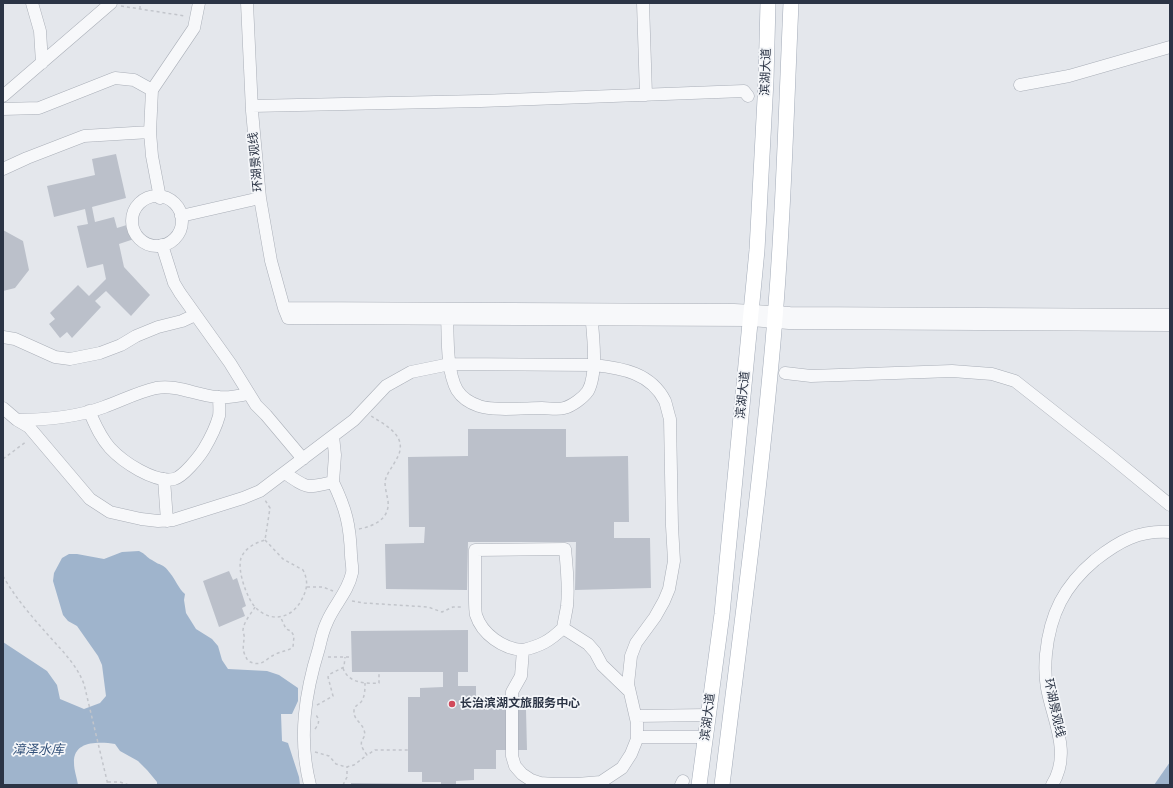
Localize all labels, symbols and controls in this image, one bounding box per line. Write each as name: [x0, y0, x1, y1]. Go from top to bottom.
street label: 滨湖大道: [758, 48, 774, 96]
street label: 环湖景观线: [246, 131, 266, 193]
street label: 滨湖大道: [733, 370, 753, 420]
street label: 环湖景观线: [1041, 677, 1067, 739]
street label: 滨湖大道: [698, 692, 718, 742]
place label: 长治滨湖文旅服务中心: [460, 697, 580, 711]
marker: 长治滨湖文旅服务中心: [447, 699, 457, 709]
water label: 漳泽水库: [12, 742, 64, 758]

